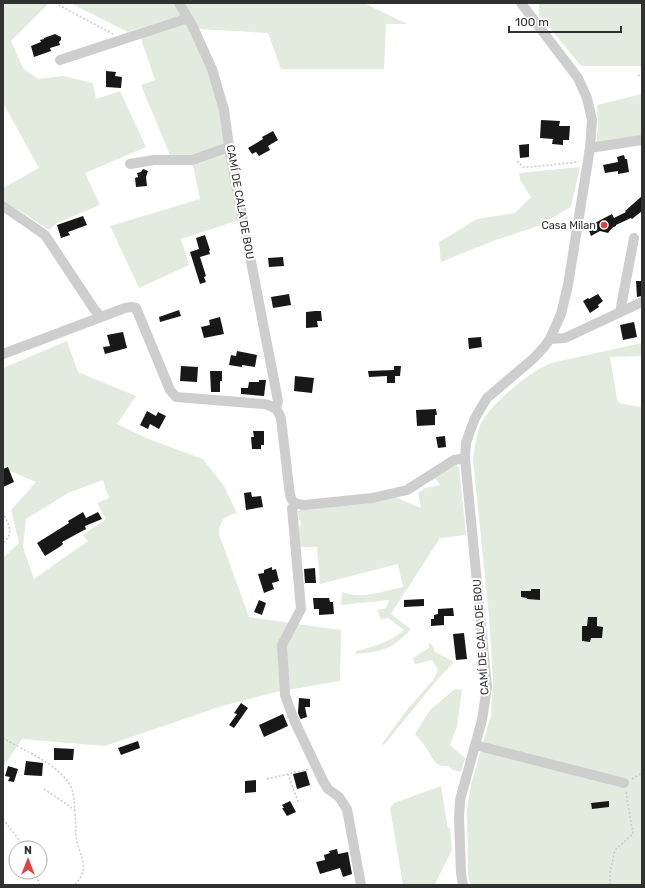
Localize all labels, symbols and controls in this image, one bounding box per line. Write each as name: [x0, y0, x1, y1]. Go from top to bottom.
scale bar: [509, 8, 621, 34]
text: 100 m: [515, 15, 549, 29]
street label: CAMÍ DE CALA DE BOU: [224, 144, 256, 260]
place label: Casa Milan: [541, 219, 596, 232]
marker: Casa Milan: [599, 220, 609, 230]
street label: CAMÍ DE CALA DE BOU: [470, 579, 492, 695]
north arrow: [8, 840, 48, 880]
text: N: [24, 844, 32, 857]

